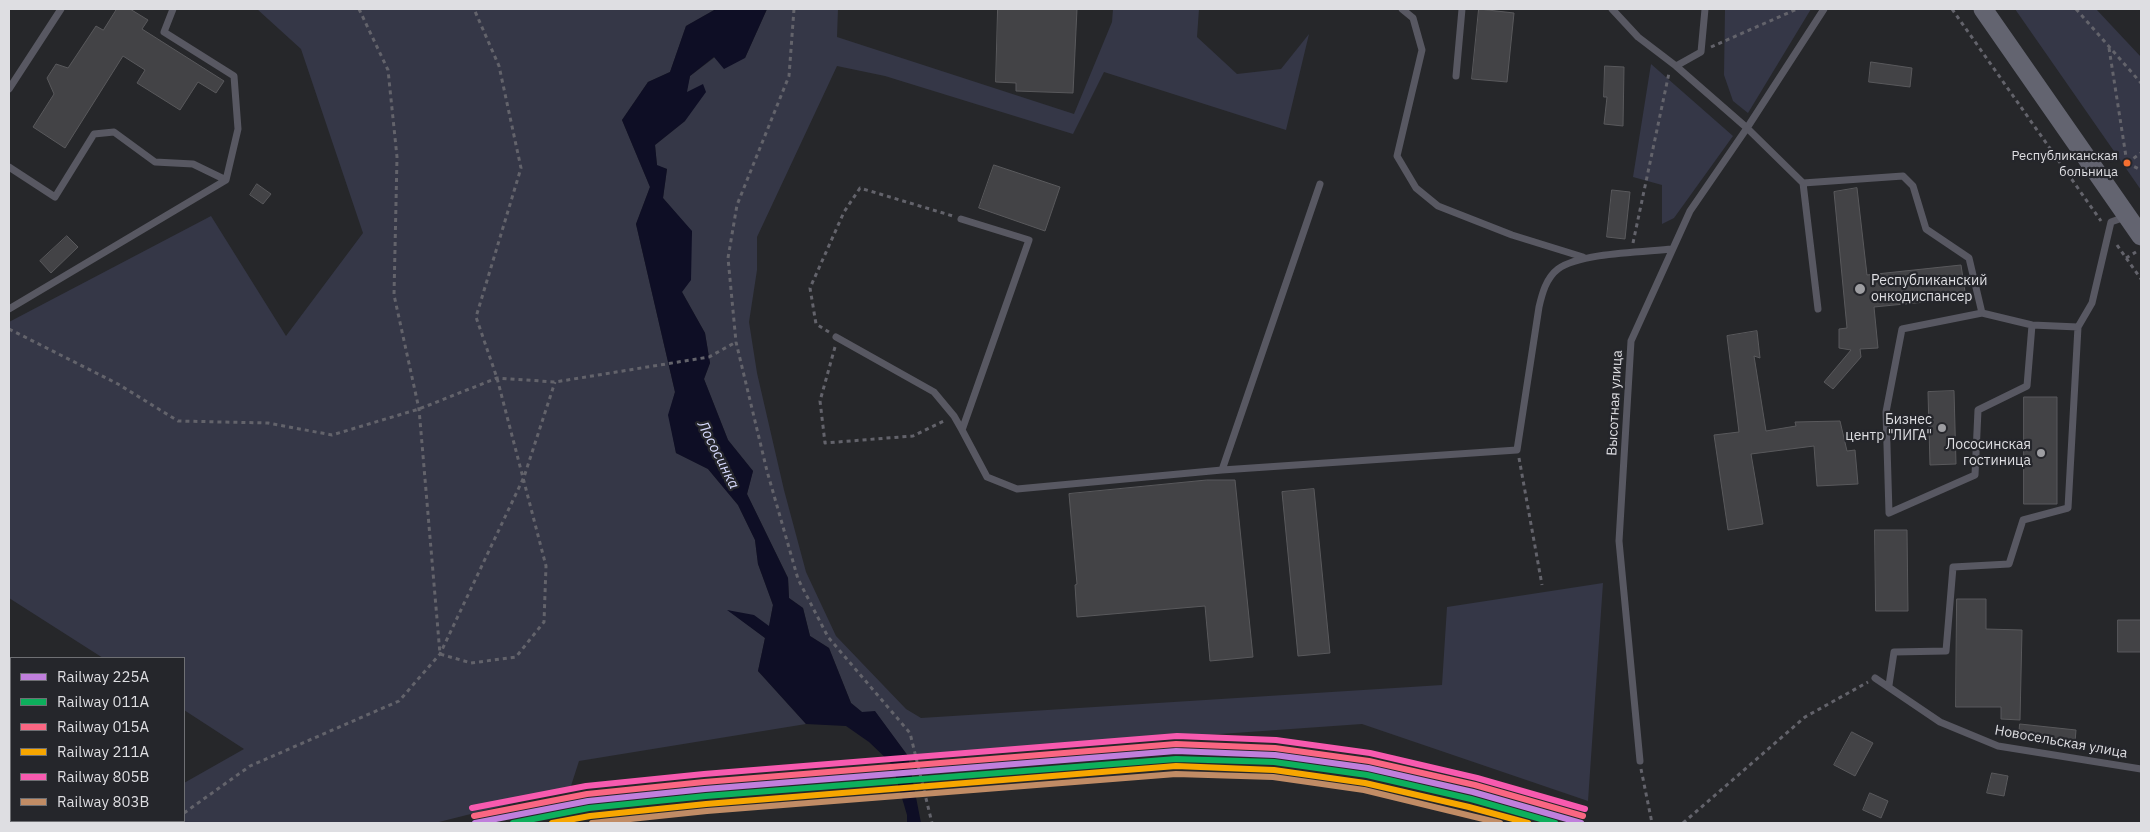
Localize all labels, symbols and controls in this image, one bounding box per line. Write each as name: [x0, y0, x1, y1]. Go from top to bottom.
place label: Республиканская больница: [2011, 148, 2118, 179]
marker: Республиканская больница: [2122, 158, 2132, 168]
place label: Республиканский онкодиспансер: [1871, 273, 1987, 306]
marker: Республиканский онкодиспансер: [1853, 282, 1867, 296]
street label: Высотная улица: [1604, 350, 1626, 456]
place label: Бизнес центр "ЛИГА": [1845, 412, 1932, 444]
water label: Лососинка: [693, 418, 743, 492]
marker: Бизнес центр "ЛИГА": [1936, 422, 1948, 434]
place label: Лососинская гостиница: [1946, 437, 2031, 470]
marker: Лососинская гостиница: [2035, 447, 2047, 459]
legend: [10, 657, 185, 822]
text: Railway 225А: [57, 667, 149, 686]
text: Railway 011А: [57, 692, 149, 711]
text: Railway 015А: [57, 717, 149, 736]
street label: Новосельская улица: [1993, 722, 2129, 762]
text: Railway 211А: [57, 742, 149, 761]
text: Railway 805В: [57, 767, 149, 786]
text: Railway 803В: [57, 792, 149, 811]

